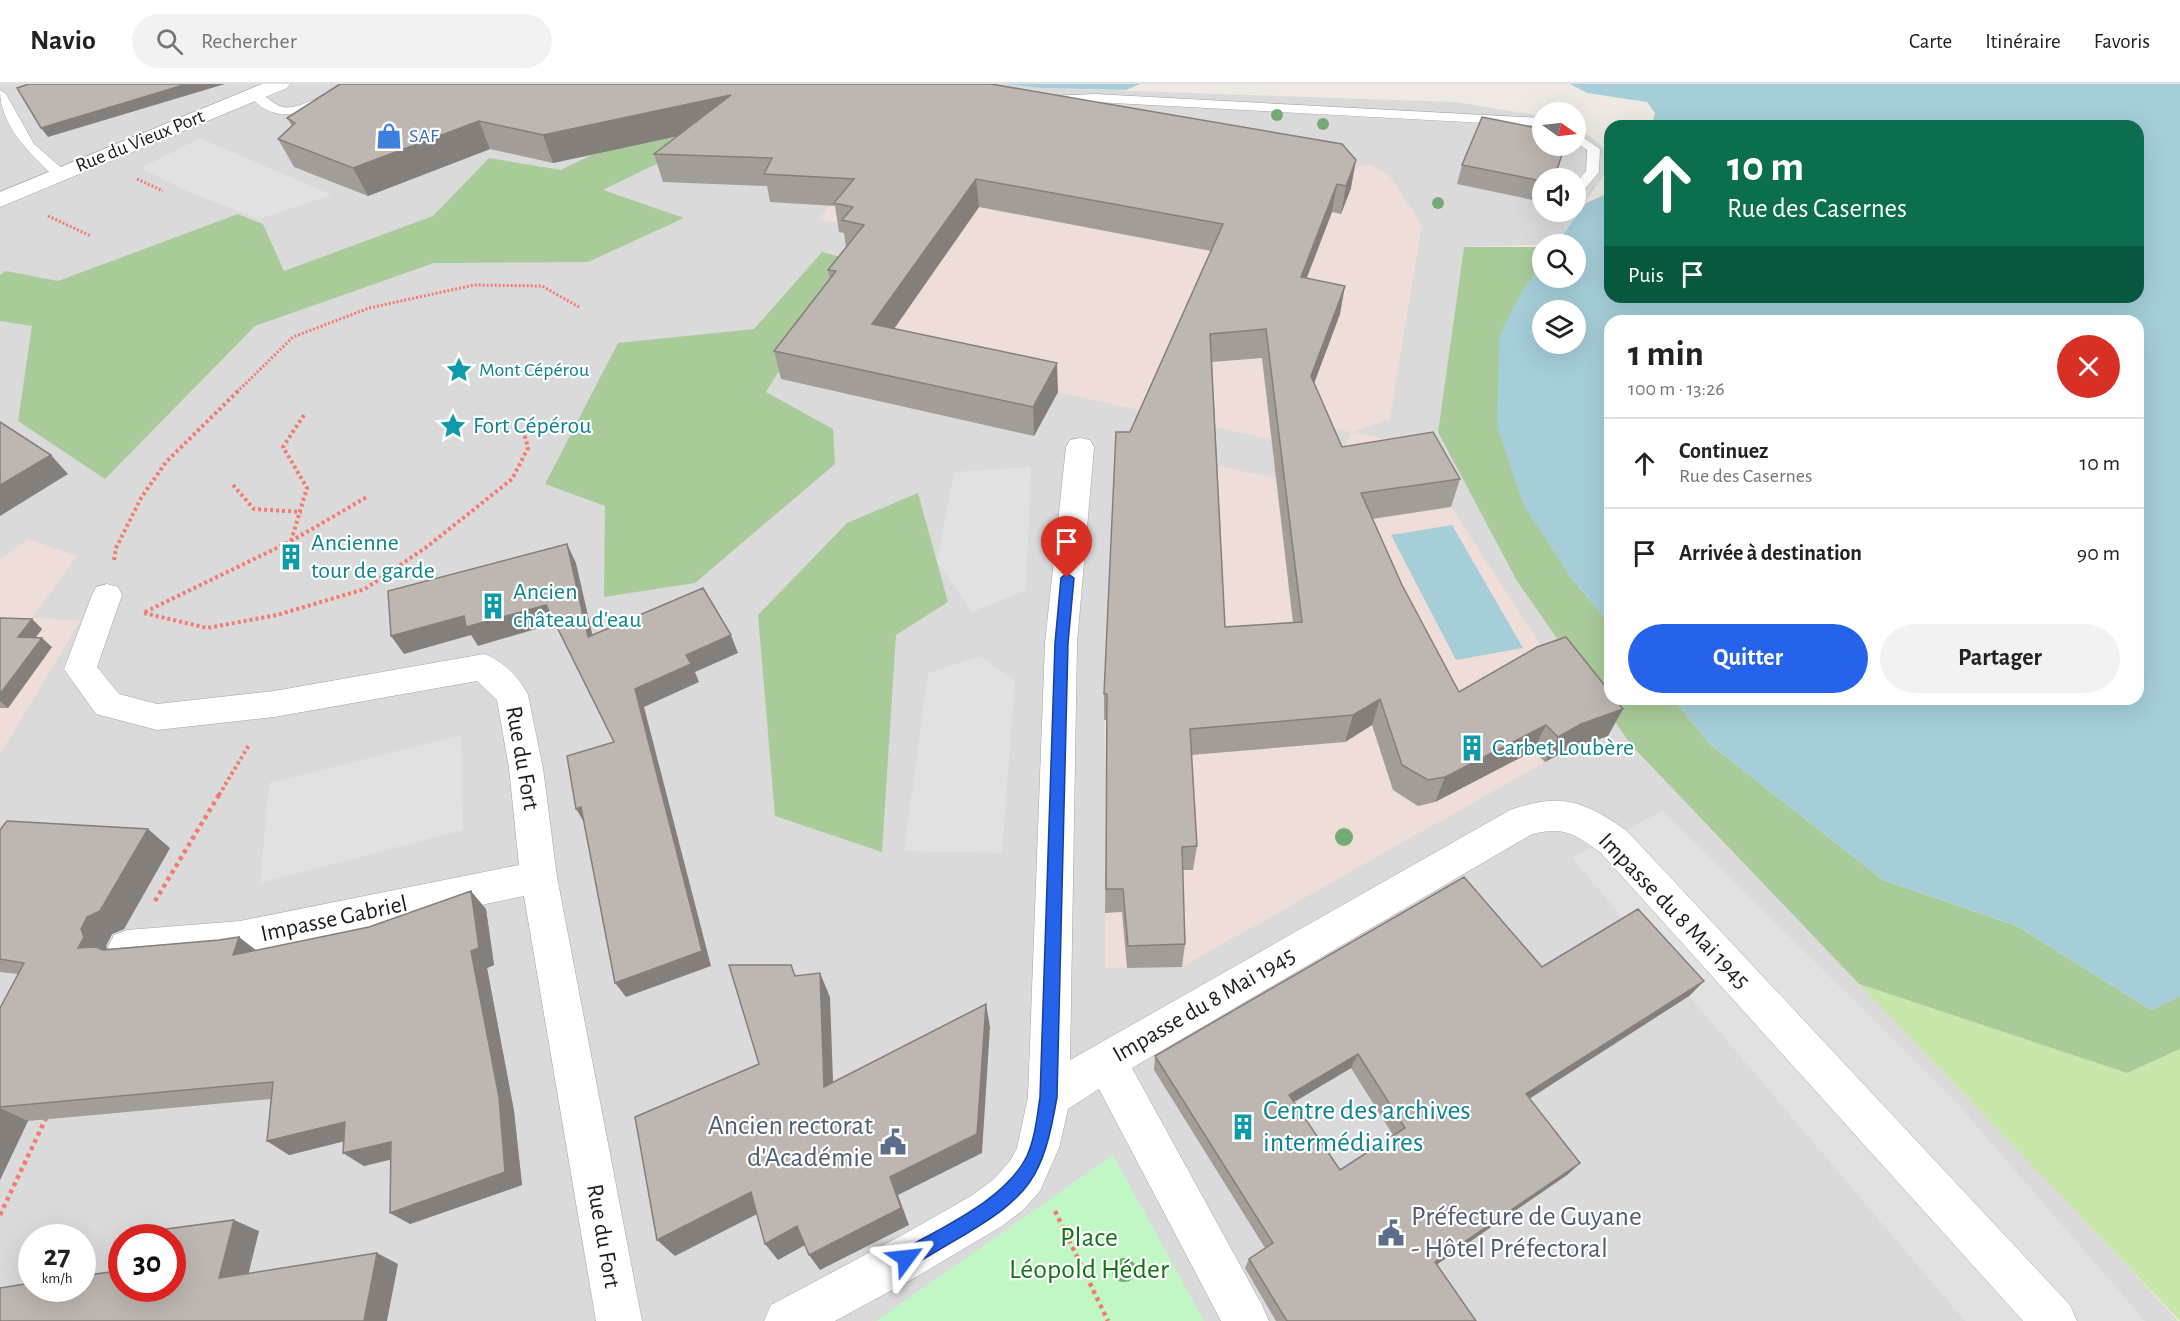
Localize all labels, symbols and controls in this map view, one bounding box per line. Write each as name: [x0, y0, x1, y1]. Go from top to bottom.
search box: [132, 14, 552, 68]
icon: search: [153, 25, 186, 58]
text: Navio: [30, 27, 96, 55]
text: Rechercher: [201, 30, 297, 52]
text: Carte: [1909, 31, 1952, 52]
text: Itinéraire: [1985, 31, 2061, 52]
text: Favoris: [2094, 31, 2150, 52]
north arrow: [1532, 102, 1586, 156]
map controls: [1532, 102, 1586, 354]
street label: Rue du Vieux Port: [73, 106, 208, 176]
shop icon: SAF: [374, 121, 404, 151]
place label: SAF: [409, 126, 439, 146]
icon: ahead: [1628, 144, 1706, 222]
text: 10 m: [1727, 146, 1804, 188]
button: sound: [1532, 168, 1586, 222]
text: Rue des Casernes: [1727, 195, 1907, 222]
button: search: [1532, 234, 1586, 288]
icon: arrive: [1676, 258, 1709, 291]
text: Puis: [1628, 264, 1664, 286]
button: layers: [1532, 300, 1586, 354]
button: close: [2057, 335, 2120, 398]
text: 1 min: [1628, 336, 1704, 372]
place icon: Mont Cépérou: [444, 355, 474, 385]
place label: Mont Cépérou: [479, 360, 589, 380]
text: 100 m · 13:26: [1628, 379, 1725, 399]
place icon: Fort Cépérou: [438, 411, 468, 441]
place label: Fort Cépérou: [473, 414, 592, 438]
text: Continuez: [1679, 440, 1768, 462]
icon: ahead: [1628, 447, 1661, 480]
text: 10 m: [2080, 452, 2120, 474]
text: Rue des Casernes: [1679, 466, 1812, 486]
pin: [1041, 516, 1092, 578]
icon: arrive: [1050, 525, 1083, 558]
place label: Ancienne tour de garde: [311, 531, 435, 583]
icon: arrive: [1628, 537, 1661, 570]
building icon: Ancienne tour de garde: [276, 542, 306, 572]
text: Arrivée à destination: [1679, 542, 1862, 564]
text: 90 m: [2077, 542, 2120, 564]
place label: Ancien château d'eau: [513, 580, 641, 632]
building icon: Ancien château d'eau: [478, 591, 508, 621]
button: Quitter: [1628, 624, 1868, 693]
button: Partager: [1880, 624, 2120, 693]
street label: Rue du Fort: [501, 704, 543, 812]
building icon: Carbet Loubère: [1457, 733, 1487, 763]
place label: Carbet Loubère: [1492, 736, 1634, 760]
street label: Impasse du 8 Mai 1945: [1594, 829, 1754, 993]
street label: Impasse Gabriel: [258, 892, 410, 946]
street label: Impasse du 8 Mai 1945: [1109, 943, 1299, 1067]
place label: Centre des archives intermédiaires: [1263, 1097, 1471, 1157]
place label: Ancien rectorat d'Académie: [708, 1112, 873, 1172]
building icon: Centre des archives intermédiaires: [1228, 1112, 1258, 1142]
public building icon: Ancien rectorat d'Académie: [878, 1127, 908, 1157]
street label: Rue du Fort: [582, 1182, 624, 1290]
place label: Préfecture de Guyane - Hôtel Préfectoral: [1411, 1203, 1642, 1263]
public building icon: Préfecture de Guyane - Hôtel Préfectoral: [1376, 1218, 1406, 1248]
speed limit sign: 30: [108, 1224, 186, 1302]
park label: Place Léopold Héder: [1009, 1224, 1169, 1284]
position arrow: [874, 1226, 938, 1290]
text: 27: [43, 1241, 71, 1271]
text: km/h: [42, 1271, 72, 1286]

